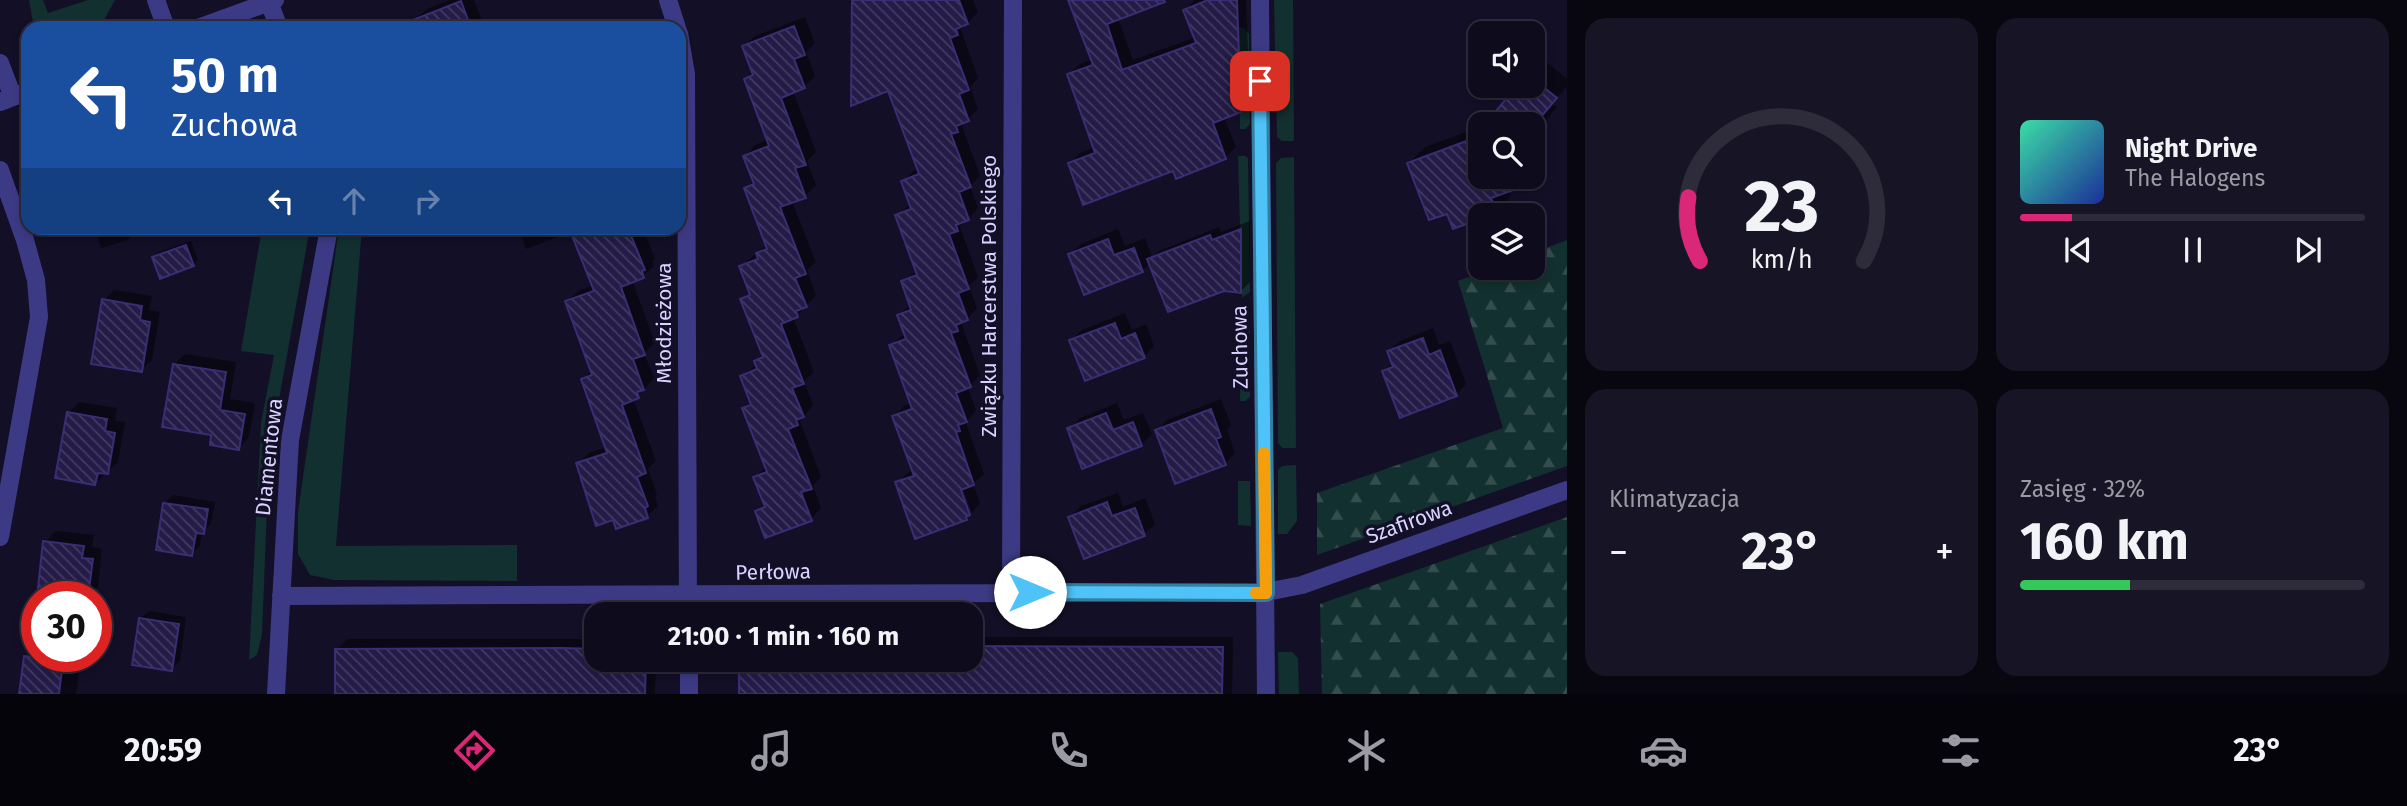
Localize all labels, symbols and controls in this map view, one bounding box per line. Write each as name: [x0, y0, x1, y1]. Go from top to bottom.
map controls: [1468, 21, 1545, 280]
button: sound: [1468, 21, 1545, 98]
text: 50 m: [171, 46, 279, 105]
icon: left: [56, 49, 147, 140]
pin: [1230, 51, 1290, 111]
icon: arrive: [1241, 62, 1279, 100]
text: Zuchowa: [171, 106, 298, 144]
button: search: [1468, 112, 1545, 189]
text: Night Drive: [2125, 133, 2257, 164]
street label: Związku Harcerstwa Polskiego: [976, 155, 1002, 437]
text: 23: [1744, 163, 1819, 250]
text: The Halogens: [2125, 164, 2265, 192]
icon: left: [262, 182, 300, 220]
icon: ahead: [335, 182, 373, 220]
icon: right: [408, 182, 446, 220]
button: layers: [1468, 203, 1545, 280]
icon: previous: [2059, 231, 2097, 269]
icon: pause: [2174, 231, 2212, 269]
icon: next: [2289, 231, 2327, 269]
text: km/h: [1751, 245, 1812, 275]
street label: Młodzieżowa: [651, 262, 677, 384]
street label: Zuchowa: [1226, 305, 1254, 389]
street label: Diamentowa: [250, 397, 288, 517]
text: Zasięg · 32%: [2020, 475, 2145, 503]
text: Klimatyzacja: [1609, 485, 1740, 513]
street label: Szafirowa: [1362, 494, 1456, 550]
text: 160 km: [2020, 510, 2189, 573]
text: 23°: [1741, 520, 1822, 583]
text: −: [1609, 529, 1628, 575]
text: +: [1935, 529, 1954, 575]
position arrow: [993, 555, 1067, 629]
street label: Perłowa: [735, 558, 811, 586]
speed limit sign: 30: [21, 581, 112, 672]
text: 21:00 · 1 min · 160 m: [668, 621, 899, 652]
icon: directions: [450, 726, 499, 775]
icon: music: [747, 726, 796, 775]
icon: phone: [1044, 726, 1093, 775]
icon: climate: [1342, 726, 1391, 775]
icon: car: [1639, 726, 1688, 775]
icon: filters: [1936, 726, 1985, 775]
text: 20:59: [124, 731, 202, 769]
text: 23°: [2233, 731, 2283, 769]

